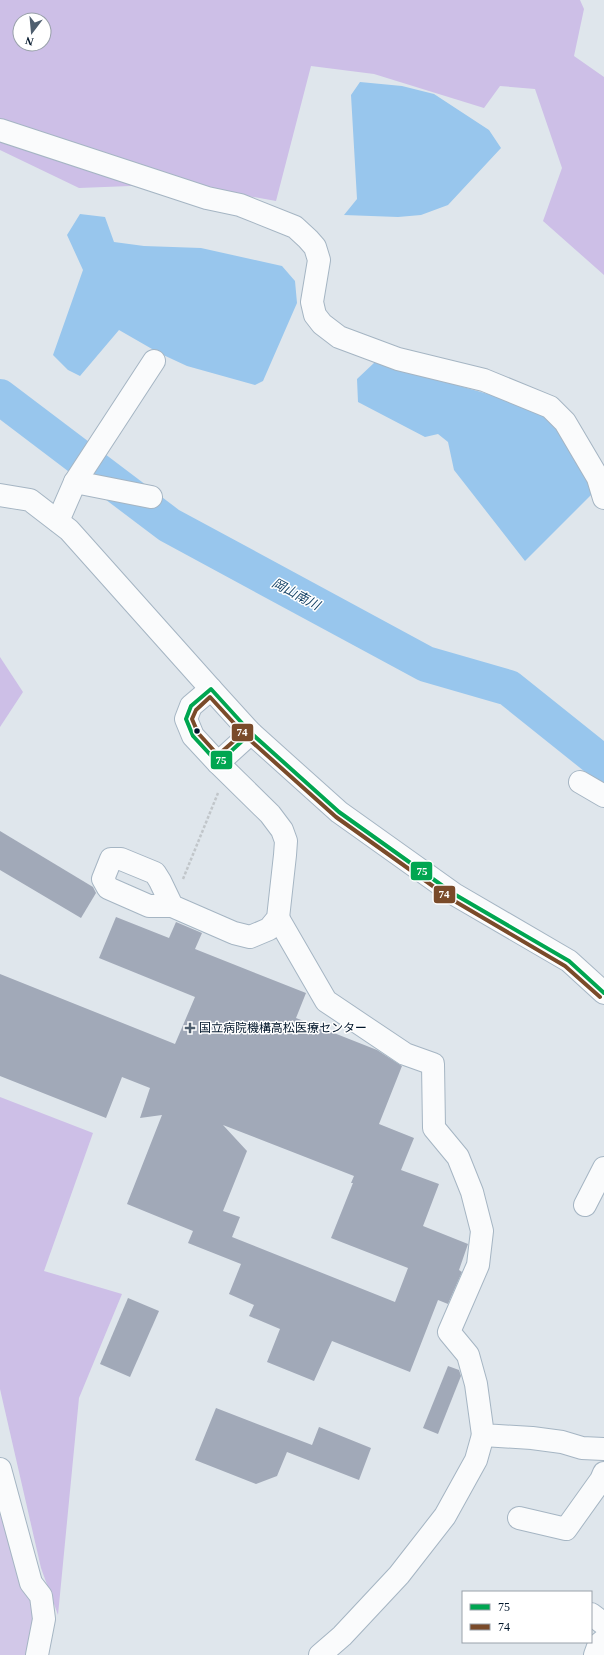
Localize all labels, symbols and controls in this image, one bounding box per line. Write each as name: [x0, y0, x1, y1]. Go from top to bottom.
north arrow: [12, 12, 52, 52]
text: N: [24, 35, 35, 48]
water label: 岡山南川: [270, 575, 324, 614]
line badge: 74: [231, 723, 254, 742]
unlabelled marker: [192, 726, 202, 736]
text: 74: [237, 726, 248, 738]
line badge: 75: [210, 750, 233, 770]
text: 75: [216, 754, 227, 766]
line badge: 75: [410, 861, 433, 881]
text: 75: [417, 865, 428, 877]
line badge: 74: [433, 885, 456, 904]
text: 74: [439, 888, 450, 900]
place label: 国立病院機構高松医療センター: [199, 1021, 367, 1035]
marker: 国立病院機構高松医療センター: [184, 1022, 196, 1034]
legend: [462, 1591, 592, 1643]
text: 75: [498, 1600, 510, 1614]
text: 74: [498, 1620, 510, 1634]

